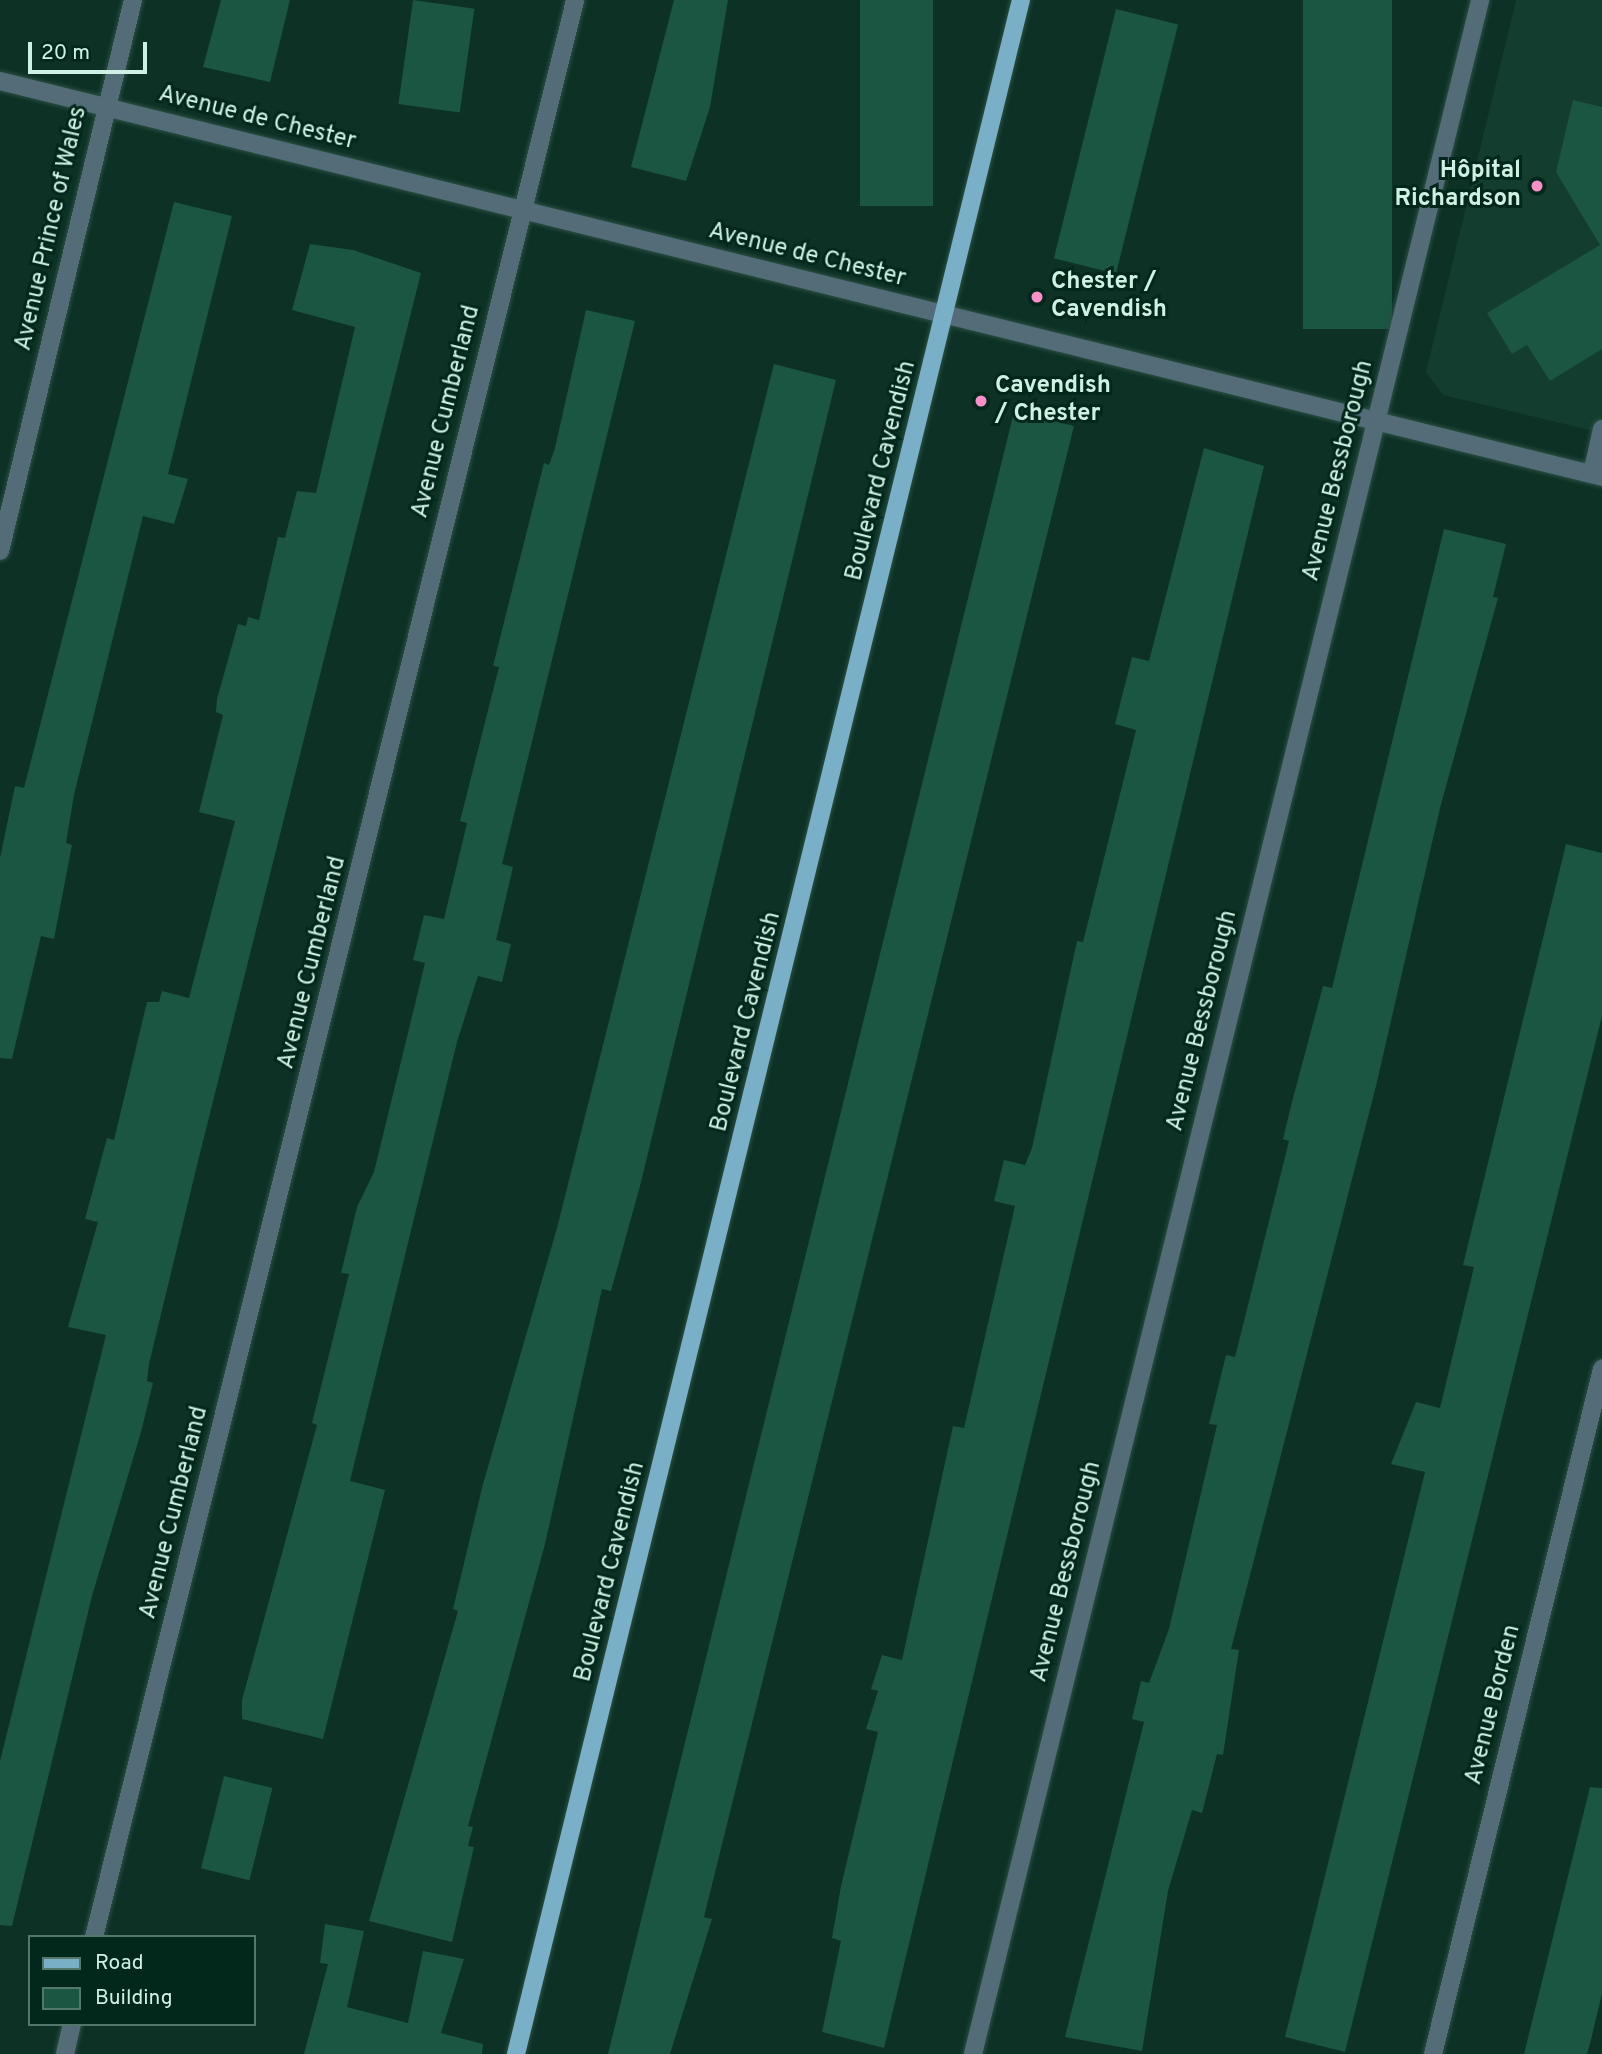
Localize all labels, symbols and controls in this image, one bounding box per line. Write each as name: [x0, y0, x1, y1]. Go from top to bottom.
scale bar: [32, 28, 150, 72]
text: 20 m: [41, 40, 90, 67]
street label: Avenue de Chester: [155, 81, 359, 157]
street label: Avenue Prince of Wales: [10, 104, 94, 354]
place label: Hôpital Richardson: [1395, 158, 1521, 214]
marker: Hôpital Richardson: [1527, 176, 1547, 196]
street label: Avenue de Chester: [705, 218, 909, 294]
place label: Chester / Cavendish: [1051, 269, 1167, 325]
marker: Chester / Cavendish: [1029, 289, 1045, 305]
street label: Avenue Cumberland: [407, 303, 487, 521]
street label: Boulevard Cavendish: [841, 358, 923, 584]
street label: Avenue Bessborough: [1298, 358, 1380, 584]
place label: Cavendish / Chester: [995, 373, 1111, 429]
marker: Cavendish / Chester: [973, 393, 989, 409]
street label: Avenue Cumberland: [273, 854, 353, 1072]
street label: Avenue Bessborough: [1162, 908, 1244, 1134]
street label: Boulevard Cavendish: [706, 909, 788, 1135]
street label: Avenue Cumberland: [135, 1404, 215, 1622]
street label: Boulevard Cavendish: [570, 1459, 652, 1685]
street label: Avenue Bessborough: [1026, 1459, 1108, 1685]
street label: Avenue Borden: [1460, 1622, 1528, 1788]
legend: [28, 1935, 256, 2026]
text: Road: [95, 1950, 144, 1977]
text: Building: [95, 1985, 173, 2012]

